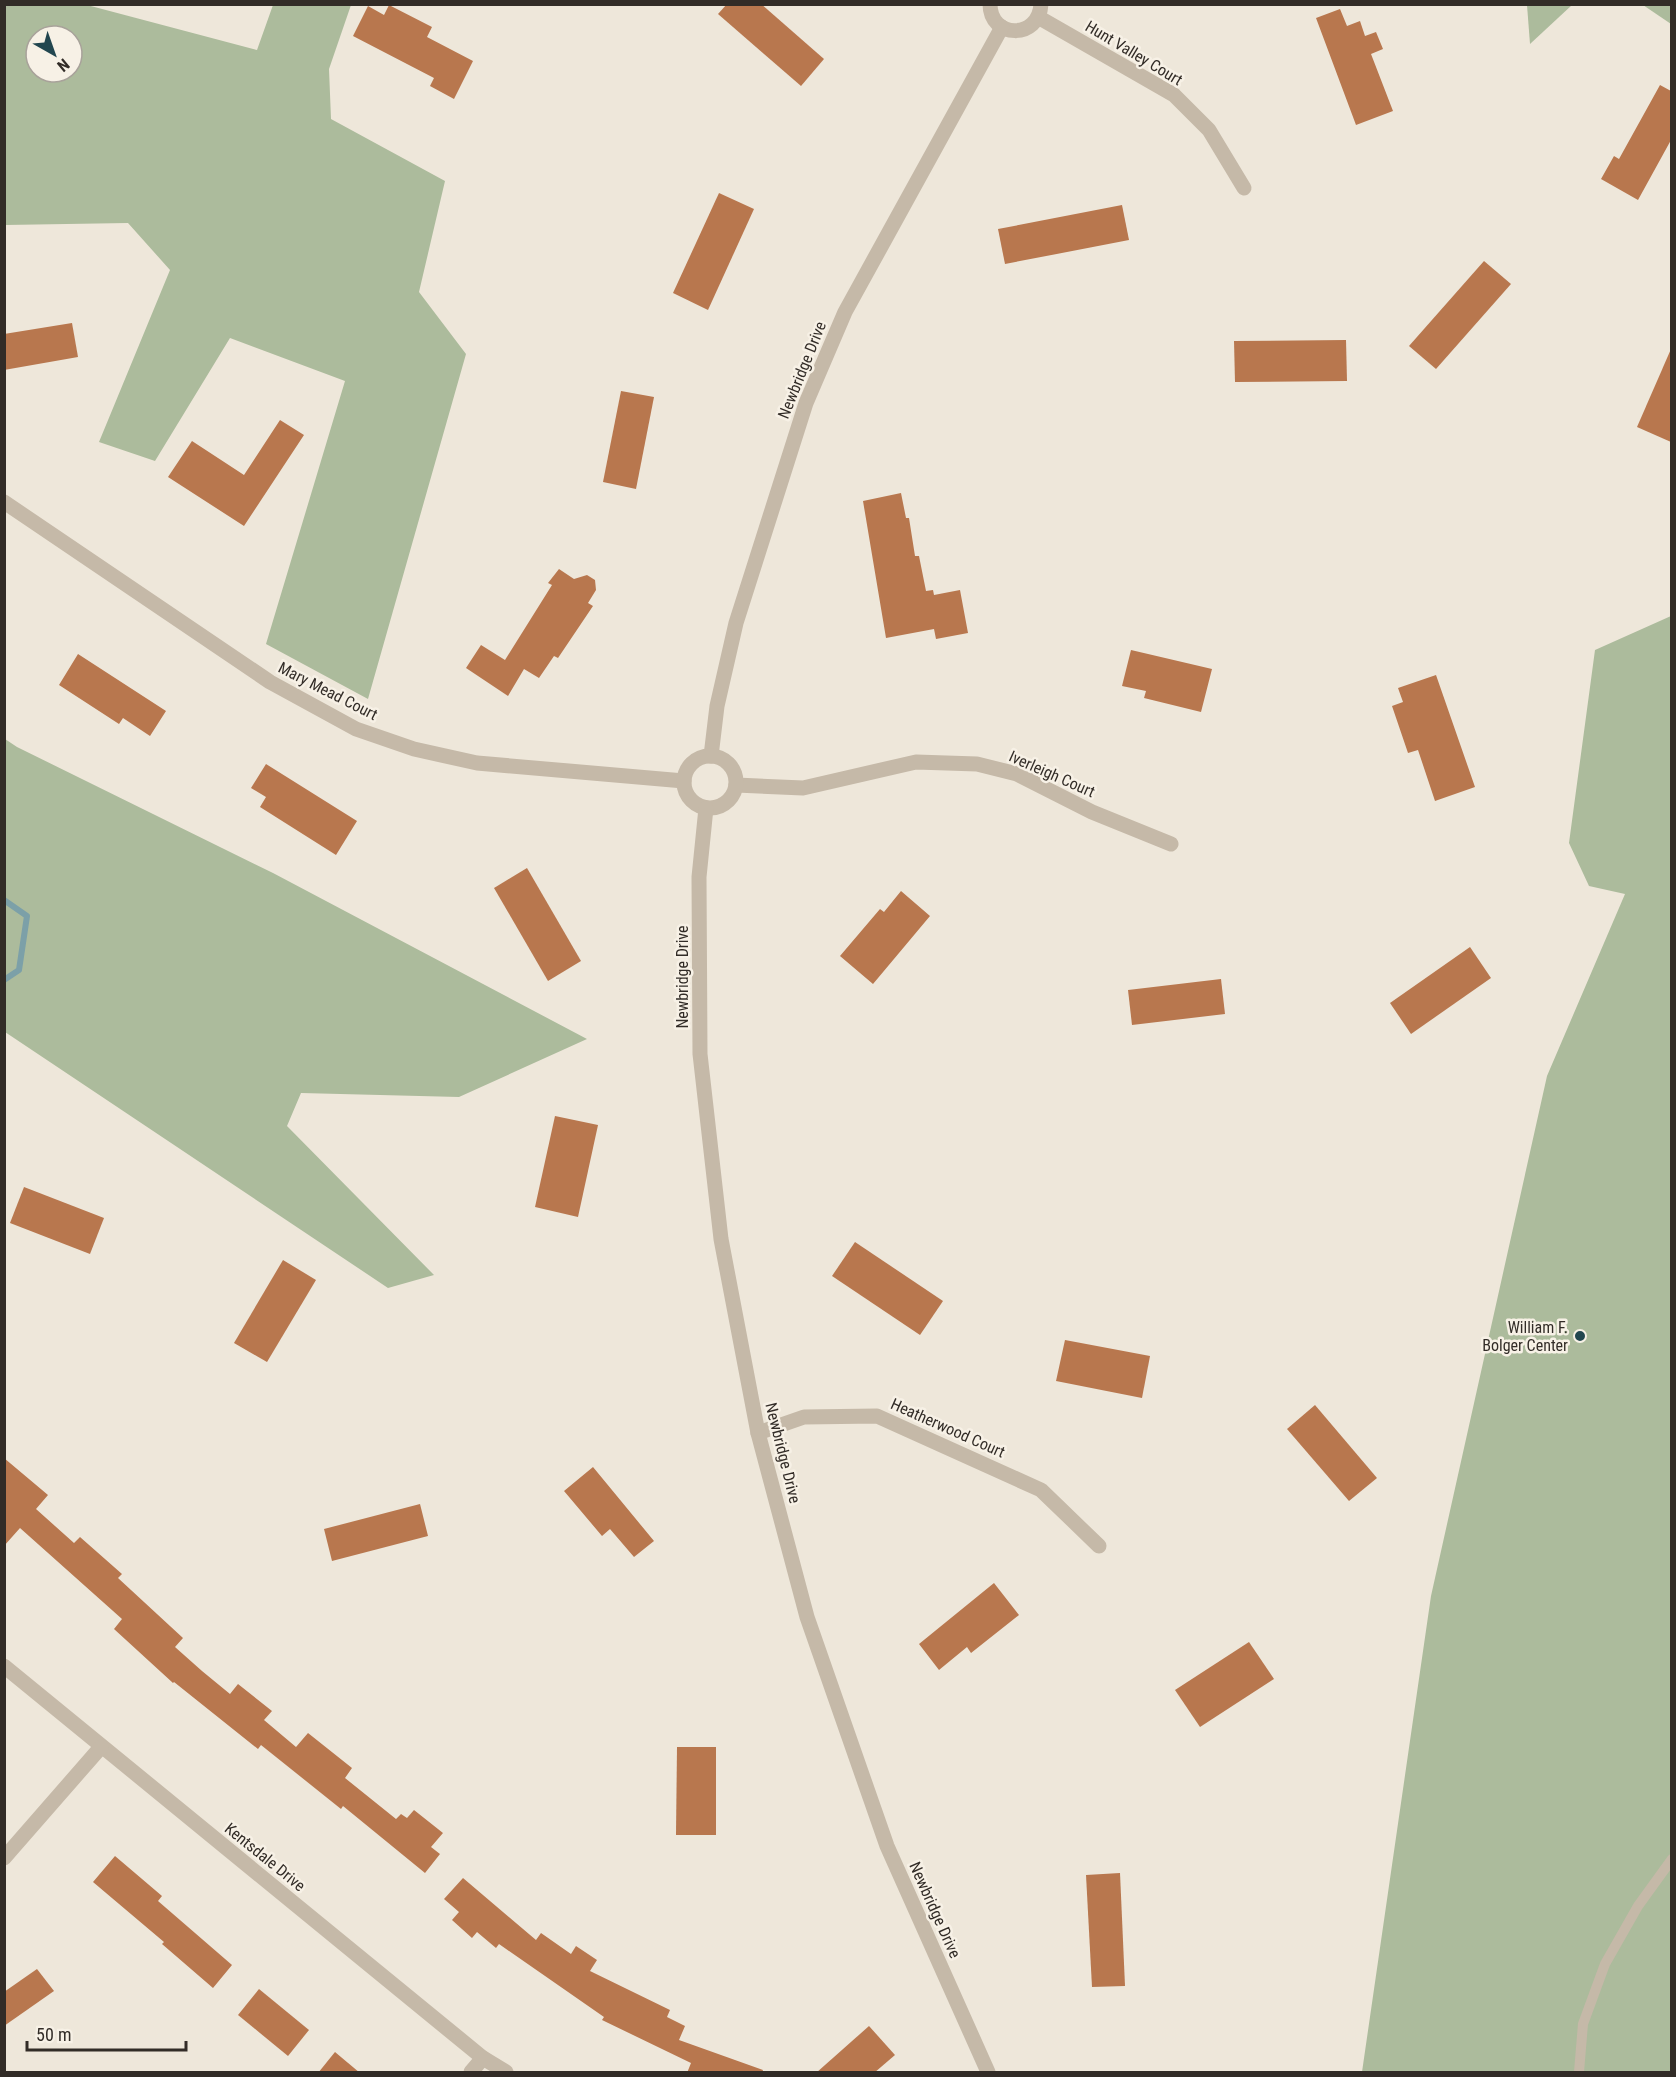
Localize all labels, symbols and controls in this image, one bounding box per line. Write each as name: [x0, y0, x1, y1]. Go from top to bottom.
street label: Hunt Valley Court: [1082, 17, 1186, 90]
north arrow: [24, 24, 84, 84]
text: N: [53, 55, 73, 76]
street label: Newbridge Drive: [774, 319, 830, 421]
street label: Mary Mead Court: [275, 658, 381, 724]
street label: Iverleigh Court: [1006, 747, 1098, 802]
street label: Newbridge Drive: [673, 925, 692, 1029]
place label: William F. Bolger Center: [1482, 1318, 1568, 1355]
marker: William F. Bolger Center: [1573, 1329, 1587, 1343]
street label: Heatherwood Court: [888, 1394, 1008, 1462]
street label: Newbridge Drive: [761, 1401, 805, 1505]
street label: Kentsdale Drive: [221, 1819, 309, 1895]
street label: Newbridge Drive: [905, 1859, 965, 1961]
scale bar: [27, 2014, 186, 2052]
text: 50 m: [36, 2024, 71, 2045]

